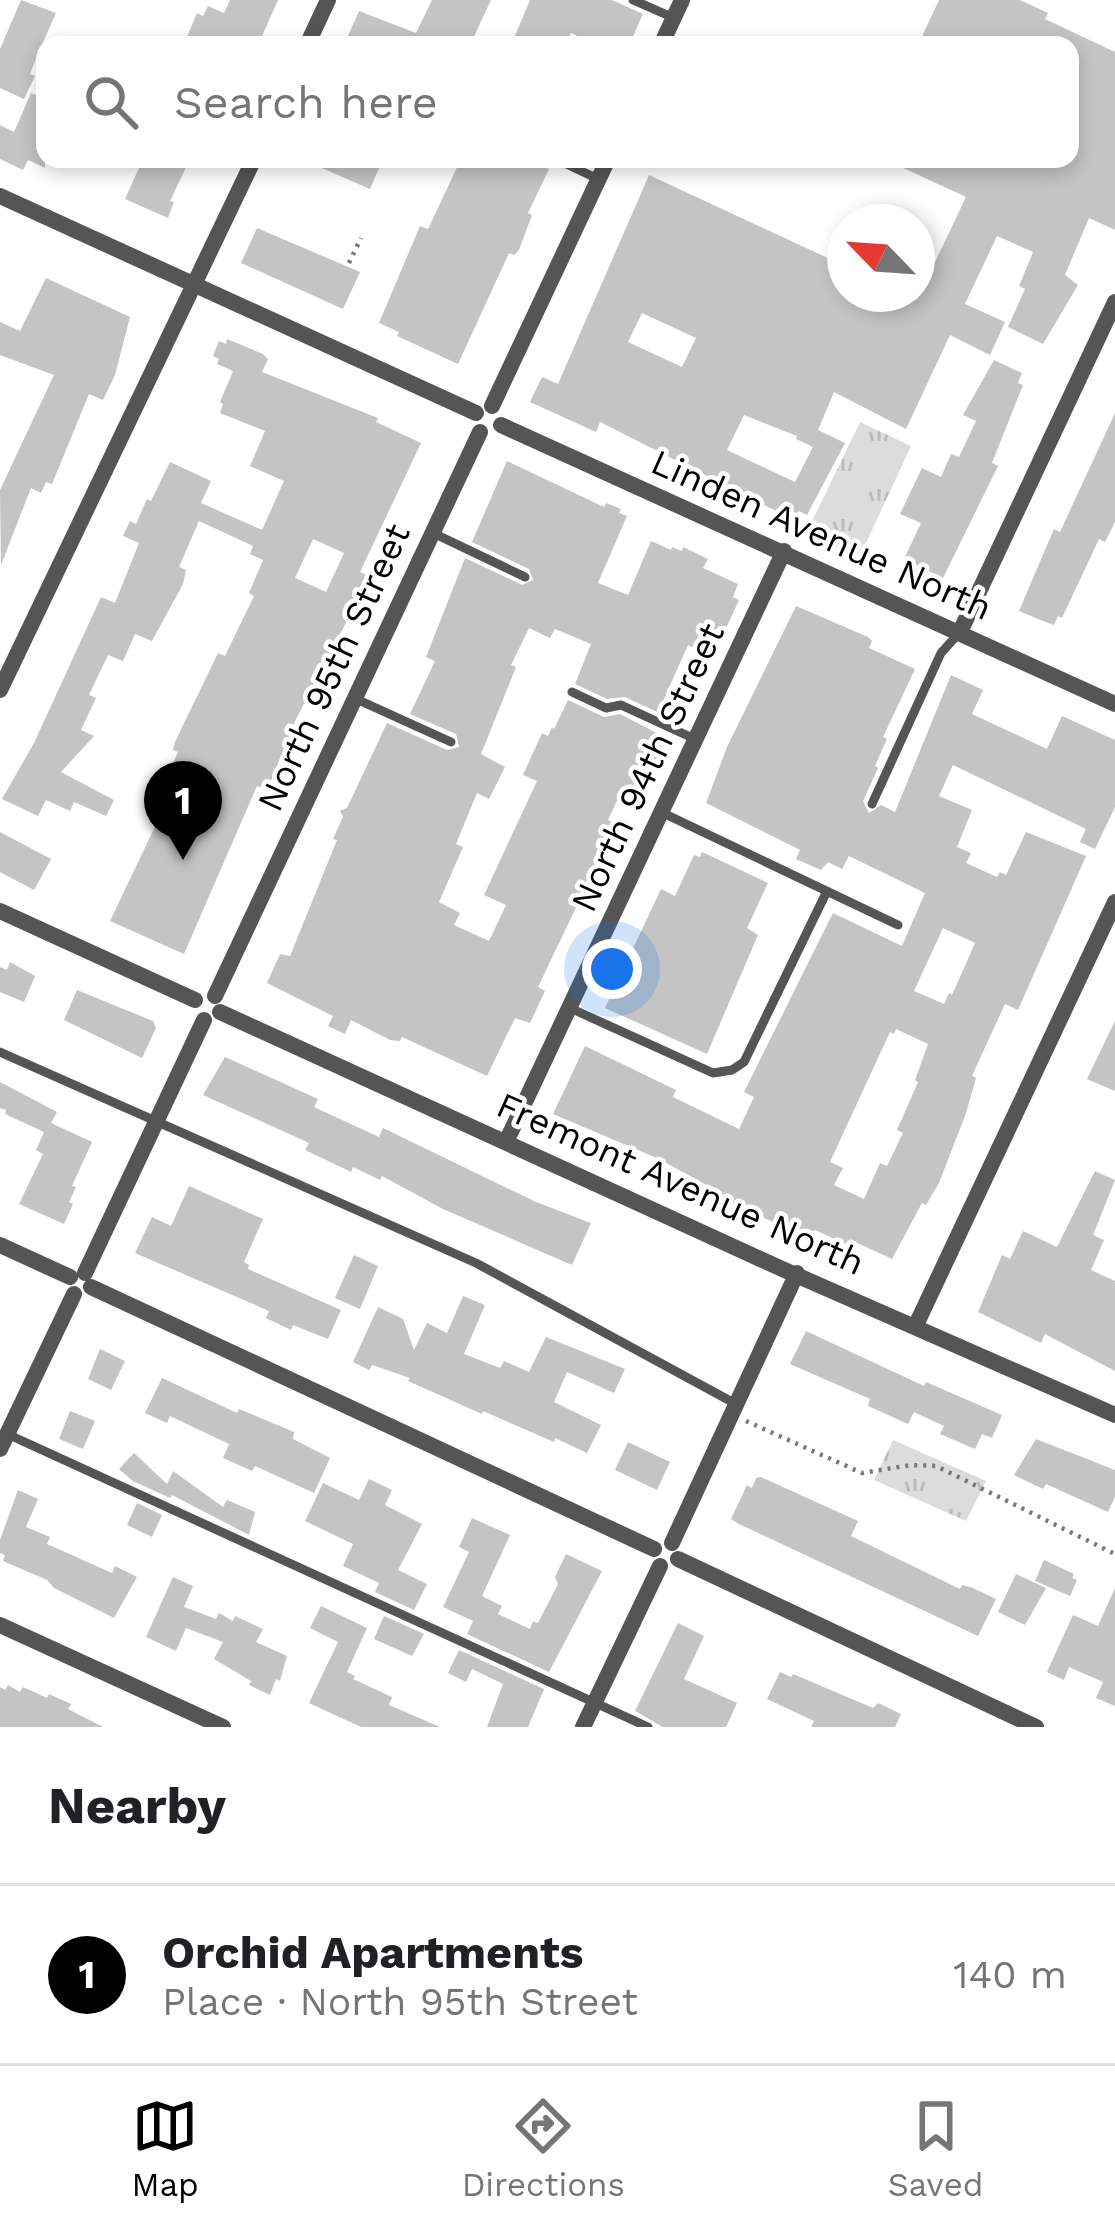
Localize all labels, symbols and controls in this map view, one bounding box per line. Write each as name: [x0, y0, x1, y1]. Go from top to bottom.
search box: [36, 36, 1079, 168]
icon: search: [78, 69, 144, 135]
text: Search here: [174, 76, 438, 129]
north arrow: [827, 204, 935, 312]
street label: Linden Avenue North: [645, 441, 998, 629]
street label: North 95th Street: [249, 517, 419, 818]
street label: North 94th Street: [563, 617, 733, 918]
pin: 1: [144, 761, 222, 860]
your location: [582, 939, 642, 999]
street label: Fremont Avenue North: [490, 1084, 871, 1284]
text: Nearby: [48, 1776, 226, 1835]
text: Orchid Apartments: [162, 1926, 584, 1979]
text: 1: [79, 1952, 95, 1997]
text: 140 m: [953, 1952, 1067, 1997]
text: Place · North 95th Street: [162, 1979, 638, 2024]
tab: Map: [131, 2093, 199, 2204]
tab: Directions: [462, 2093, 625, 2204]
tab: Saved: [888, 2093, 984, 2204]

